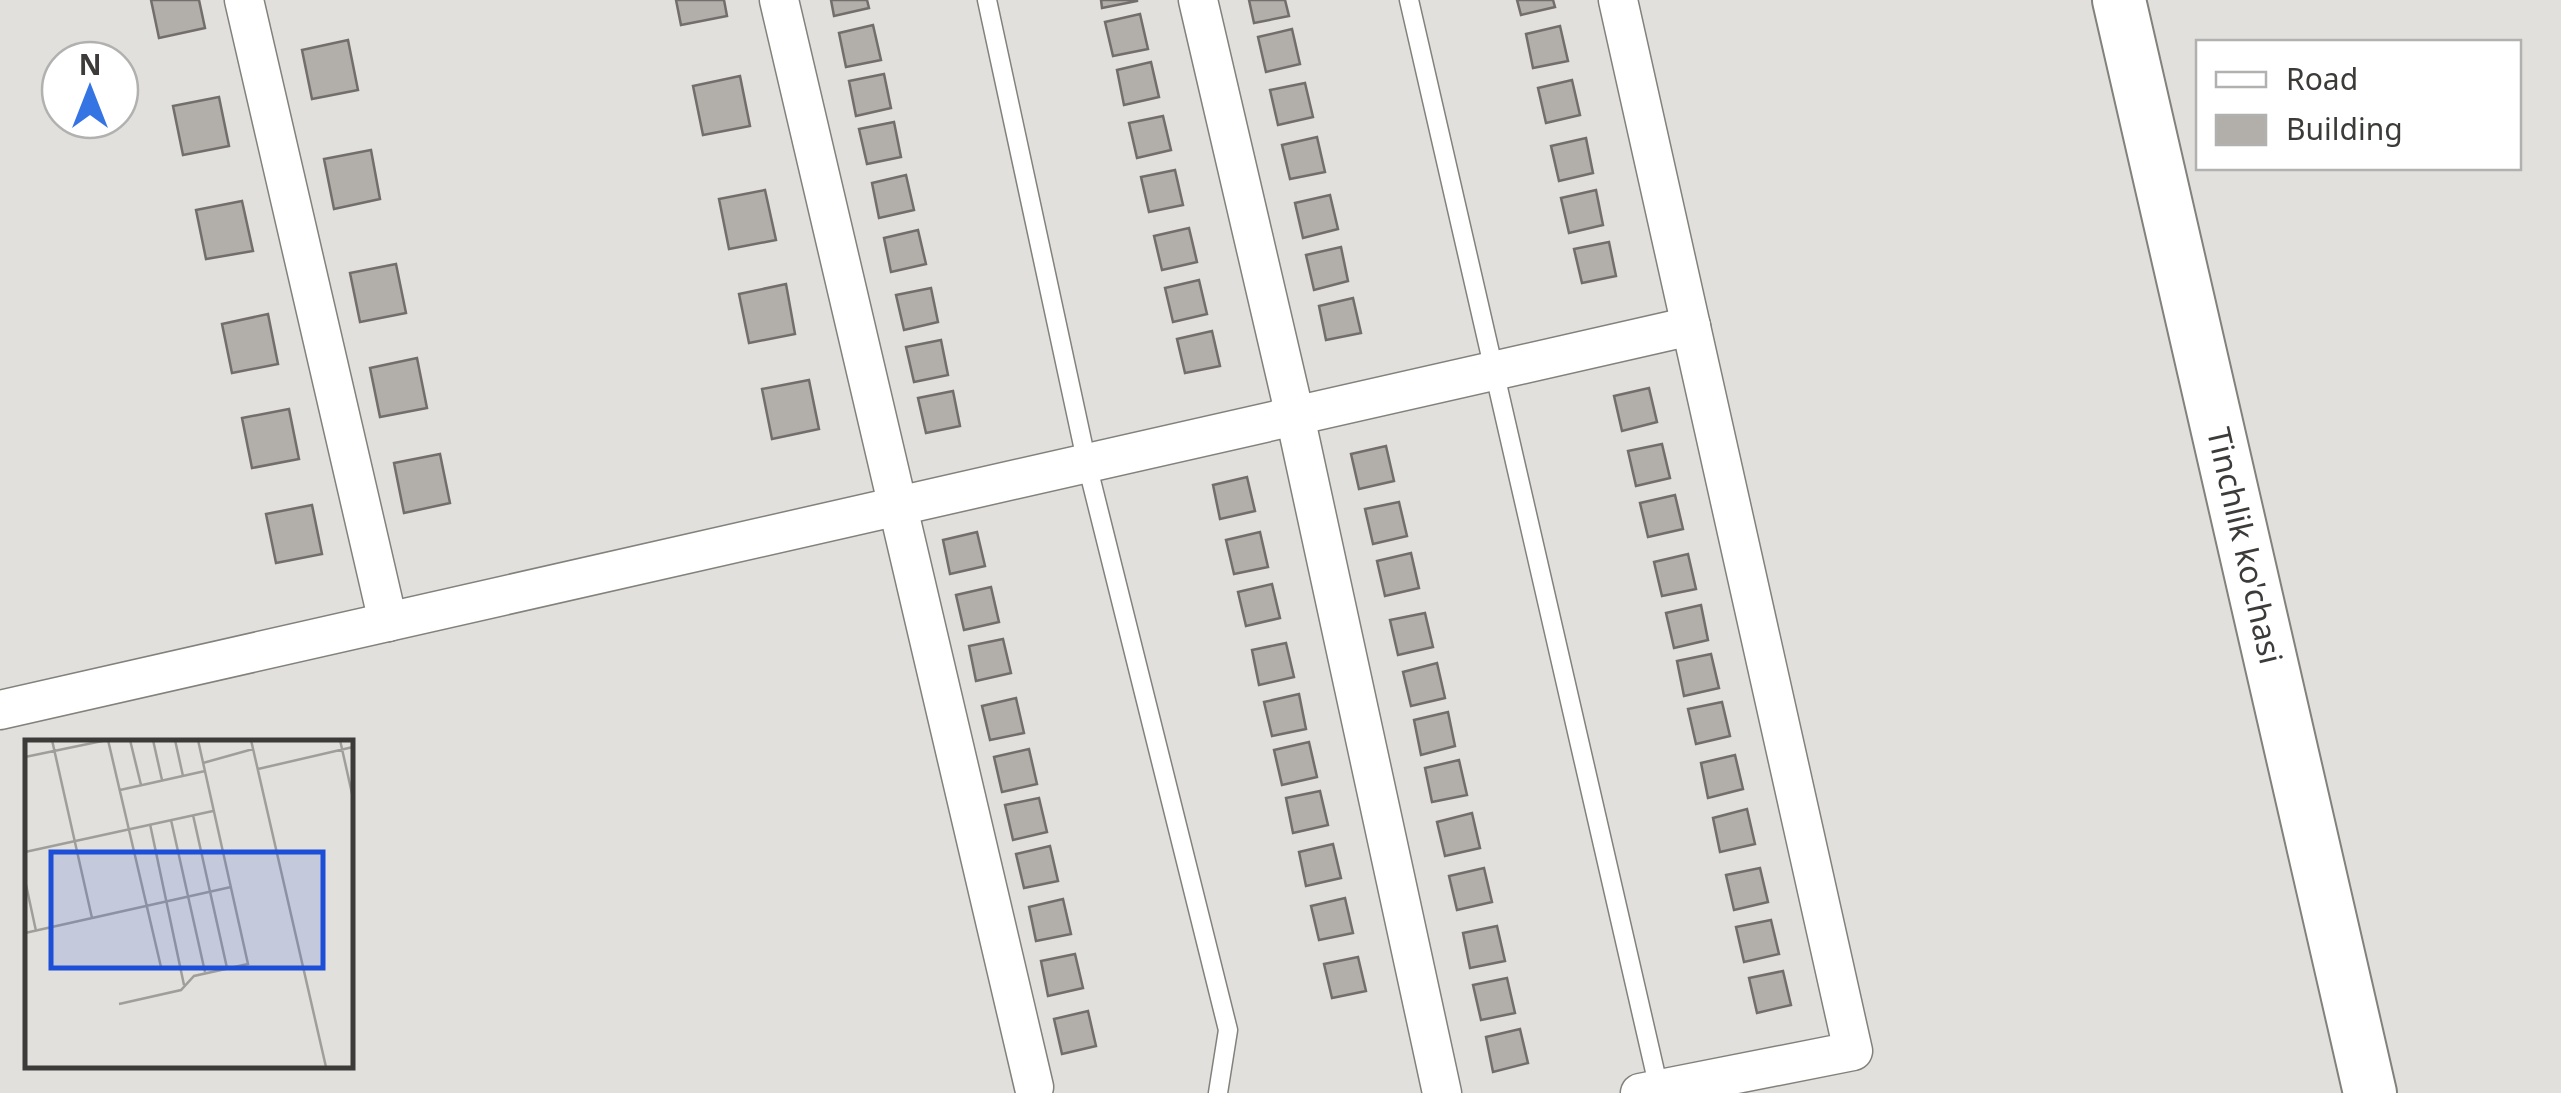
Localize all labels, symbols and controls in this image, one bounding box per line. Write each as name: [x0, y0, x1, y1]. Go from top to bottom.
north arrow: [40, 40, 140, 140]
legend: [2196, 40, 2521, 170]
text: N: [79, 45, 101, 83]
text: Road: [2286, 58, 2358, 99]
text: Building: [2286, 108, 2403, 149]
street label: Tinchlik ko'chasi: [2198, 423, 2294, 668]
inset map: [25, 740, 352, 1068]

